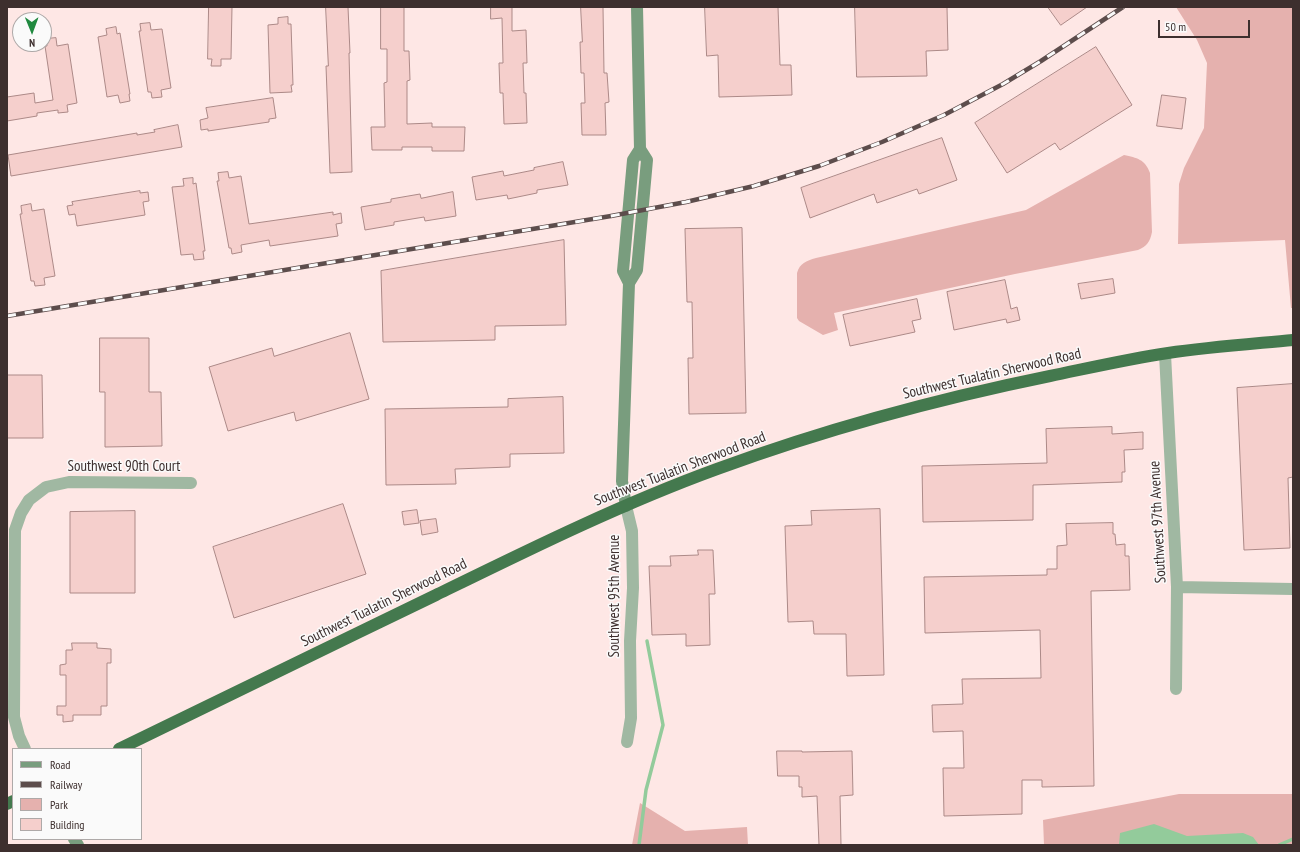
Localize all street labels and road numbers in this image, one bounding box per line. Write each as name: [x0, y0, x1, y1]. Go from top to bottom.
street label: Southwest Tualatin Sherwood Road: [901, 345, 1083, 403]
street label: Southwest Tualatin Sherwood Road: [592, 428, 768, 510]
street label: Southwest 90th Court: [68, 458, 180, 476]
street label: Southwest 97th Avenue: [1146, 460, 1170, 584]
street label: Southwest 95th Avenue: [606, 535, 624, 657]
street label: Southwest Tualatin Sherwood Road: [298, 555, 470, 651]

